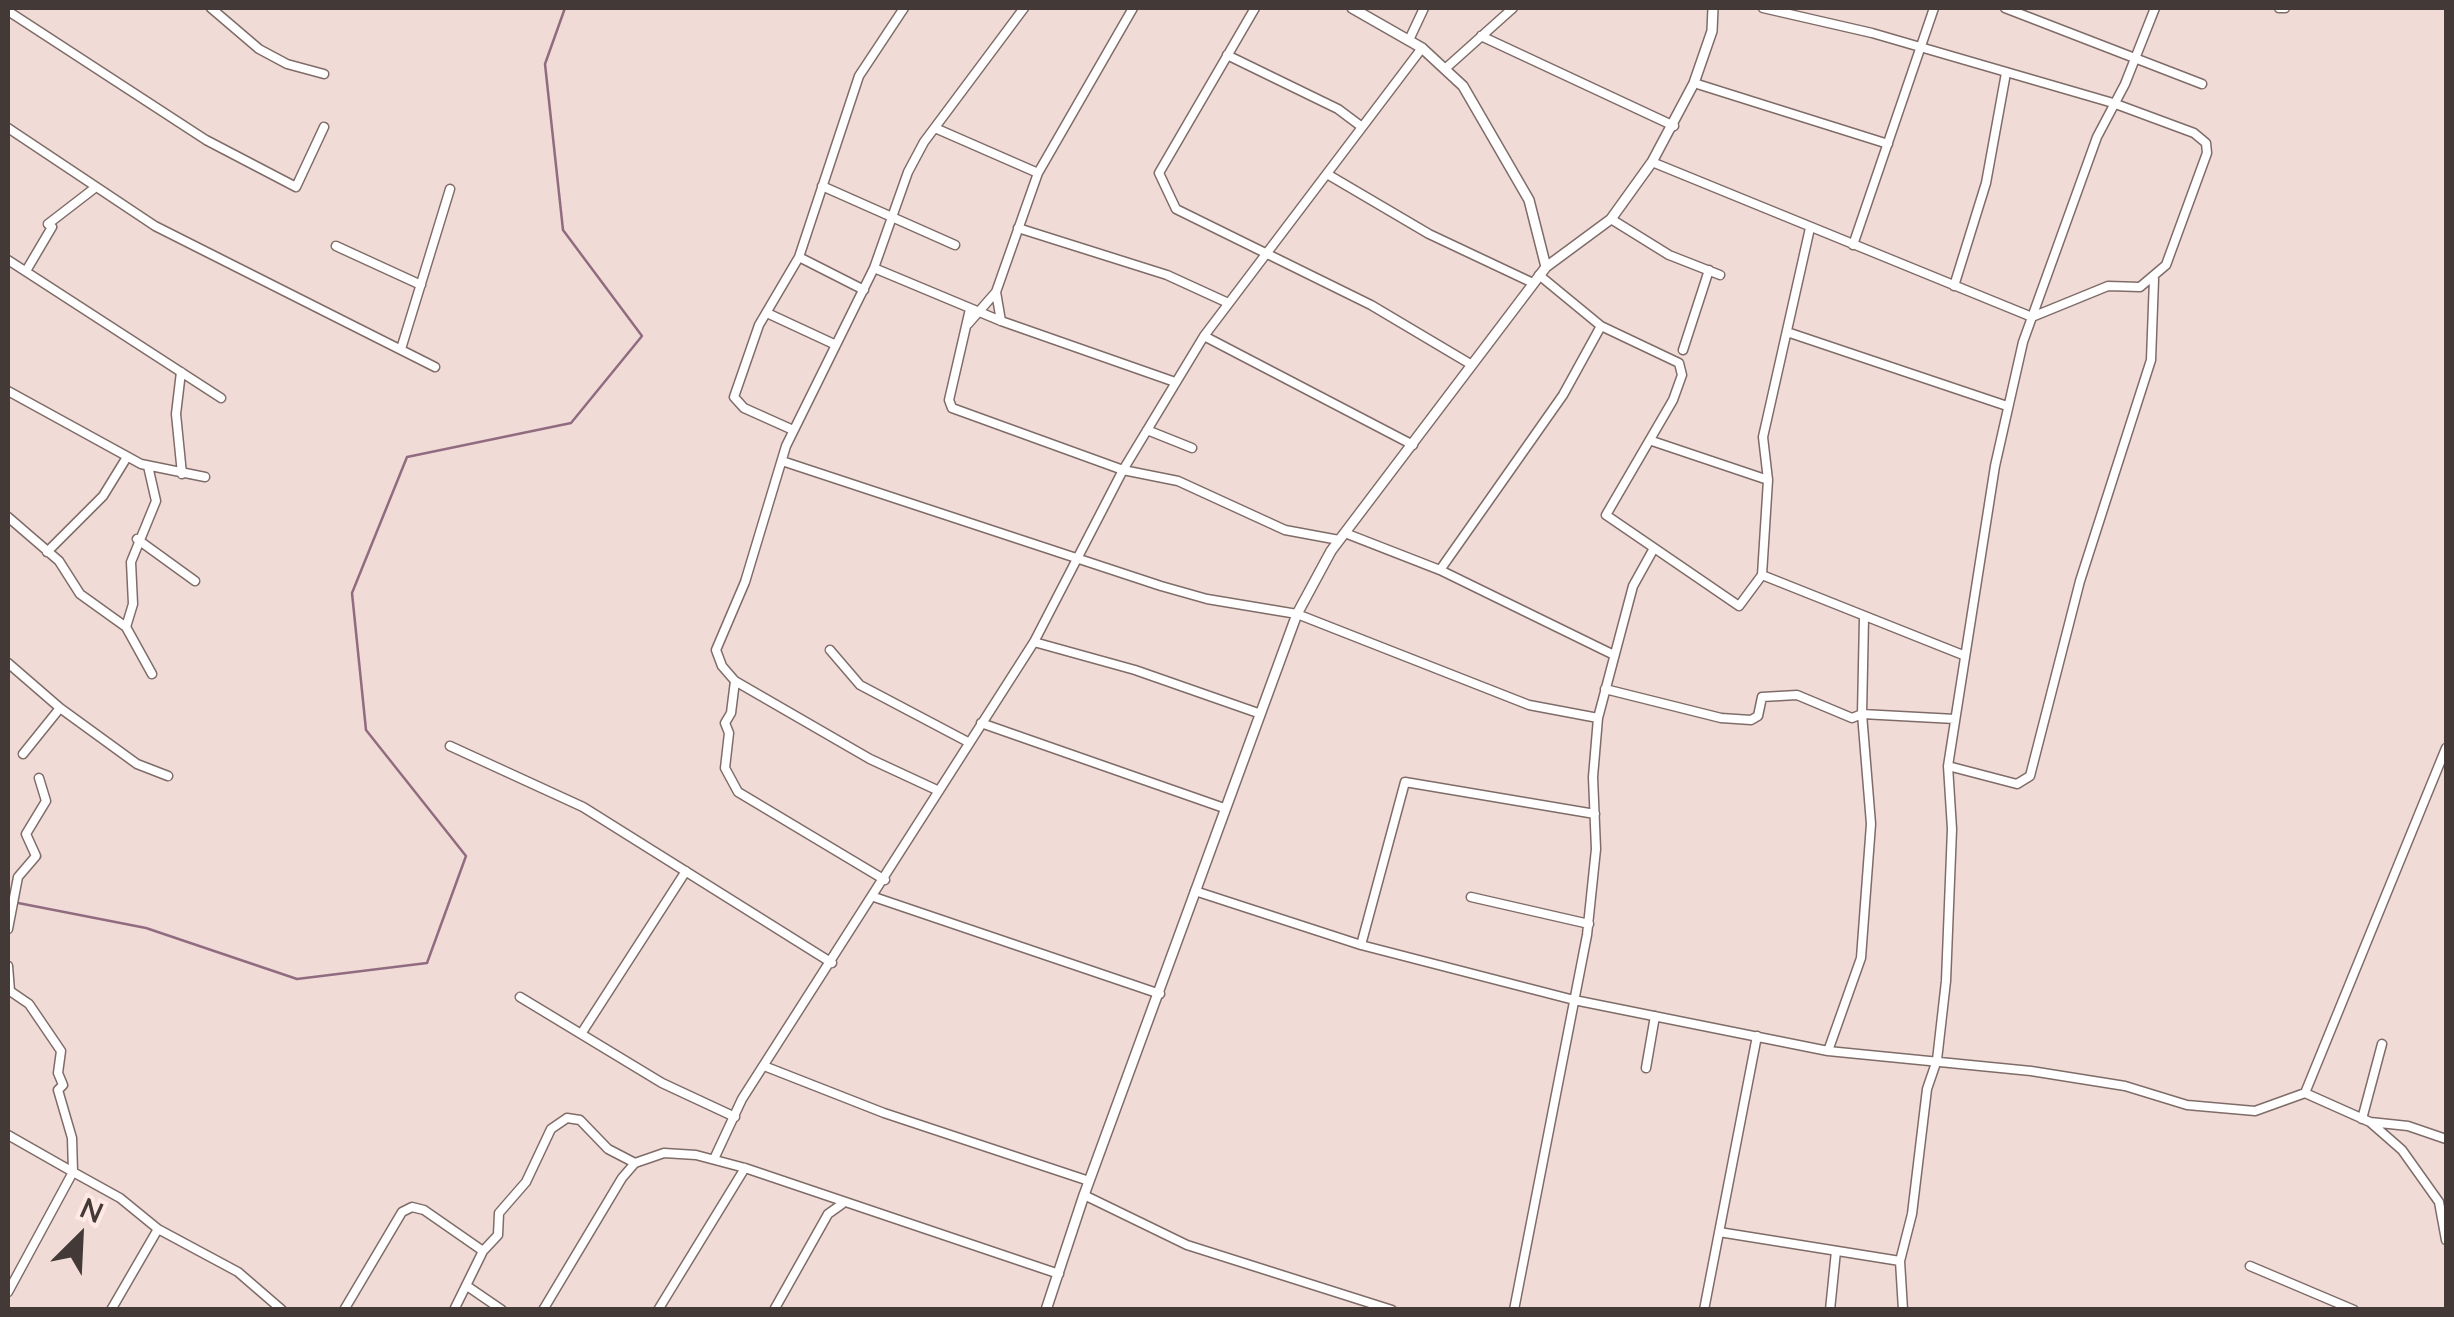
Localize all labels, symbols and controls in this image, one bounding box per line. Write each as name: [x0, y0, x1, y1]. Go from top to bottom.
north arrow: [30, 1187, 130, 1287]
text: N: [75, 1190, 109, 1230]

